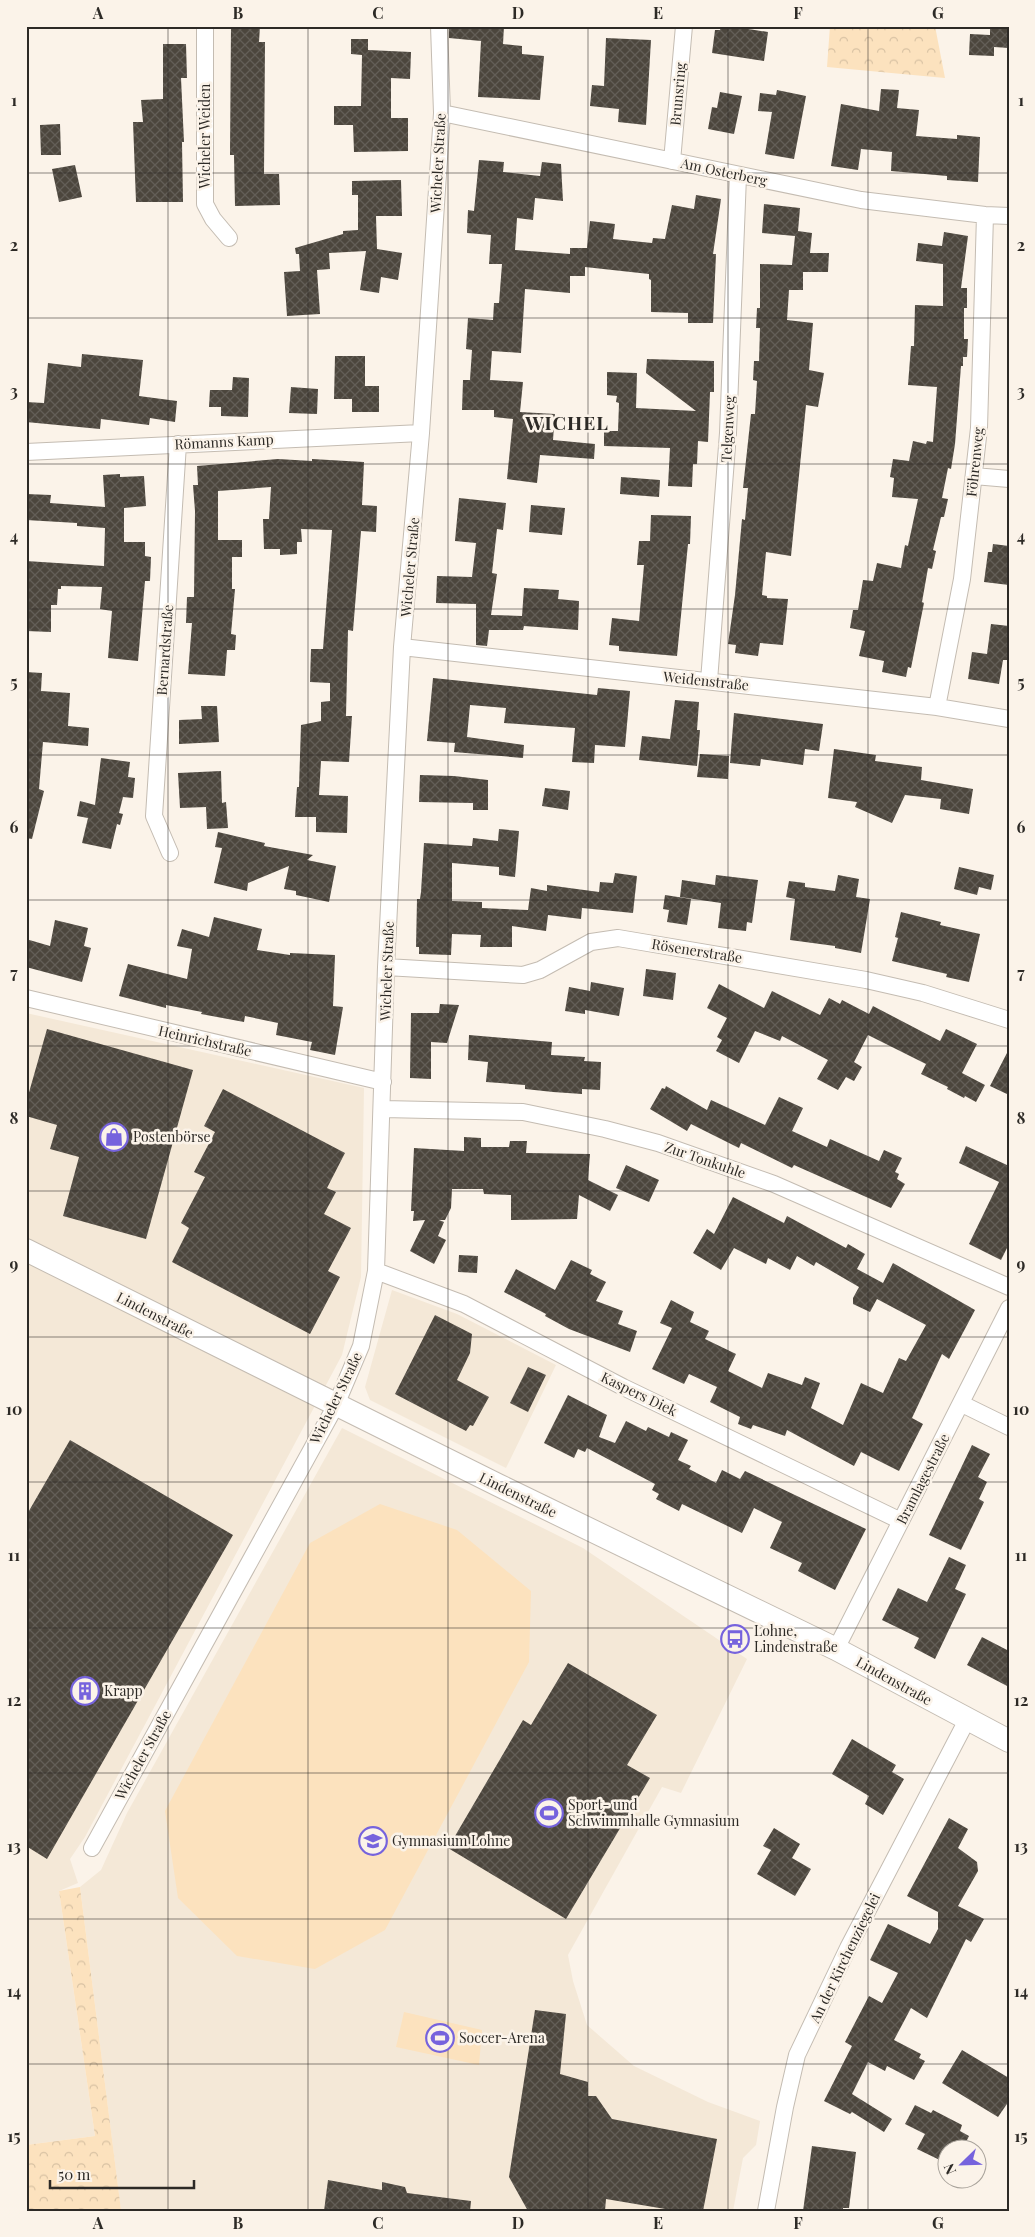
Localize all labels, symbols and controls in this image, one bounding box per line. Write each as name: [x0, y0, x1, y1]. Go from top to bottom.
text: A: [92, 2, 104, 23]
text: B: [233, 2, 244, 23]
text: C: [372, 2, 384, 23]
text: D: [512, 2, 524, 23]
text: E: [653, 2, 663, 23]
text: F: [793, 2, 803, 23]
text: G: [932, 2, 944, 23]
street label: Brunsring: [665, 61, 690, 126]
street label: Wicheler Weiden: [195, 83, 214, 189]
text: 1: [11, 89, 17, 110]
text: 1: [1018, 89, 1024, 110]
street label: Wicheler Straße: [425, 113, 450, 214]
street label: Am Osterberg: [678, 153, 770, 190]
text: 2: [10, 234, 18, 255]
text: 2: [1017, 234, 1025, 255]
text: 3: [10, 380, 18, 401]
text: 3: [1017, 380, 1025, 401]
street label: Telgenweg: [716, 394, 739, 463]
district label: WICHEL: [524, 409, 609, 435]
street label: Föhrenweg: [961, 426, 988, 498]
street label: Römanns Kamp: [174, 429, 274, 454]
street label: Wicheler Straße: [396, 516, 423, 619]
text: 4: [10, 525, 18, 546]
text: 4: [1017, 525, 1025, 546]
street label: Bernardstraße: [152, 604, 177, 696]
street label: Weidenstraße: [661, 666, 750, 694]
text: 5: [10, 671, 18, 692]
text: 5: [1017, 671, 1025, 692]
text: 6: [10, 816, 19, 837]
text: 6: [1017, 816, 1026, 837]
street label: Wicheler Straße: [375, 921, 398, 1022]
street label: Rösenerstraße: [650, 934, 744, 967]
text: 7: [10, 962, 18, 983]
text: 7: [1017, 962, 1025, 983]
street label: Heinrichstraße: [157, 1021, 254, 1060]
text: 8: [10, 1107, 19, 1128]
text: 8: [1017, 1107, 1026, 1128]
shop icon: Postenbörse: [99, 1122, 129, 1152]
place label: Postenbörse: [133, 1127, 211, 1146]
street label: Zur Tonkuhle: [662, 1137, 748, 1182]
text: 9: [10, 1253, 19, 1274]
text: 9: [1017, 1253, 1026, 1274]
street label: Lindenstraße: [114, 1287, 197, 1342]
street label: Wicheler Straße: [305, 1349, 366, 1448]
street label: Kaspers Diek: [598, 1367, 681, 1420]
text: 10: [6, 1398, 22, 1419]
text: 10: [1013, 1398, 1029, 1419]
street label: Bramlagestraße: [892, 1430, 954, 1527]
street label: Lindenstraße: [476, 1468, 560, 1521]
text: 11: [8, 1544, 20, 1565]
text: 11: [1015, 1544, 1027, 1565]
place label: Lohne, Lindenstraße: [754, 1621, 838, 1656]
bus stop icon: Lohne, Lindenstraße: [720, 1624, 750, 1654]
street label: Lindenstraße: [853, 1652, 936, 1709]
building icon: Krapp: [70, 1676, 100, 1706]
place label: Krapp: [104, 1681, 143, 1700]
text: 12: [7, 1689, 21, 1710]
text: 12: [1014, 1689, 1028, 1710]
street label: Wicheler Straße: [110, 1706, 175, 1804]
place label: Sport- und Schwimmhalle Gymnasium: [568, 1795, 740, 1830]
sports icon: Sport- und Schwimmhalle Gymnasium: [534, 1798, 564, 1828]
school or university icon: Gymnasium Lohne: [358, 1826, 388, 1856]
place label: Gymnasium Lohne: [392, 1831, 510, 1850]
text: 13: [7, 1835, 21, 1856]
text: 13: [1014, 1835, 1028, 1856]
street label: An der Kirchenziegelei: [804, 1890, 884, 2027]
text: 14: [7, 1980, 21, 2001]
text: 14: [1014, 1980, 1028, 2001]
sports icon: Soccer-Arena: [425, 2023, 455, 2053]
place label: Soccer-Arena: [459, 2028, 545, 2047]
text: 15: [7, 2125, 21, 2146]
text: 15: [1014, 2125, 1028, 2146]
north arrow: [938, 2140, 988, 2190]
scale bar: [50, 2157, 194, 2189]
text: N: [939, 2161, 960, 2178]
text: 50 m: [58, 2164, 91, 2184]
text: A: [92, 2212, 104, 2233]
text: B: [233, 2212, 244, 2233]
text: C: [372, 2212, 384, 2233]
text: D: [512, 2212, 524, 2233]
text: E: [653, 2212, 663, 2233]
text: F: [793, 2212, 803, 2233]
text: G: [932, 2212, 944, 2233]

